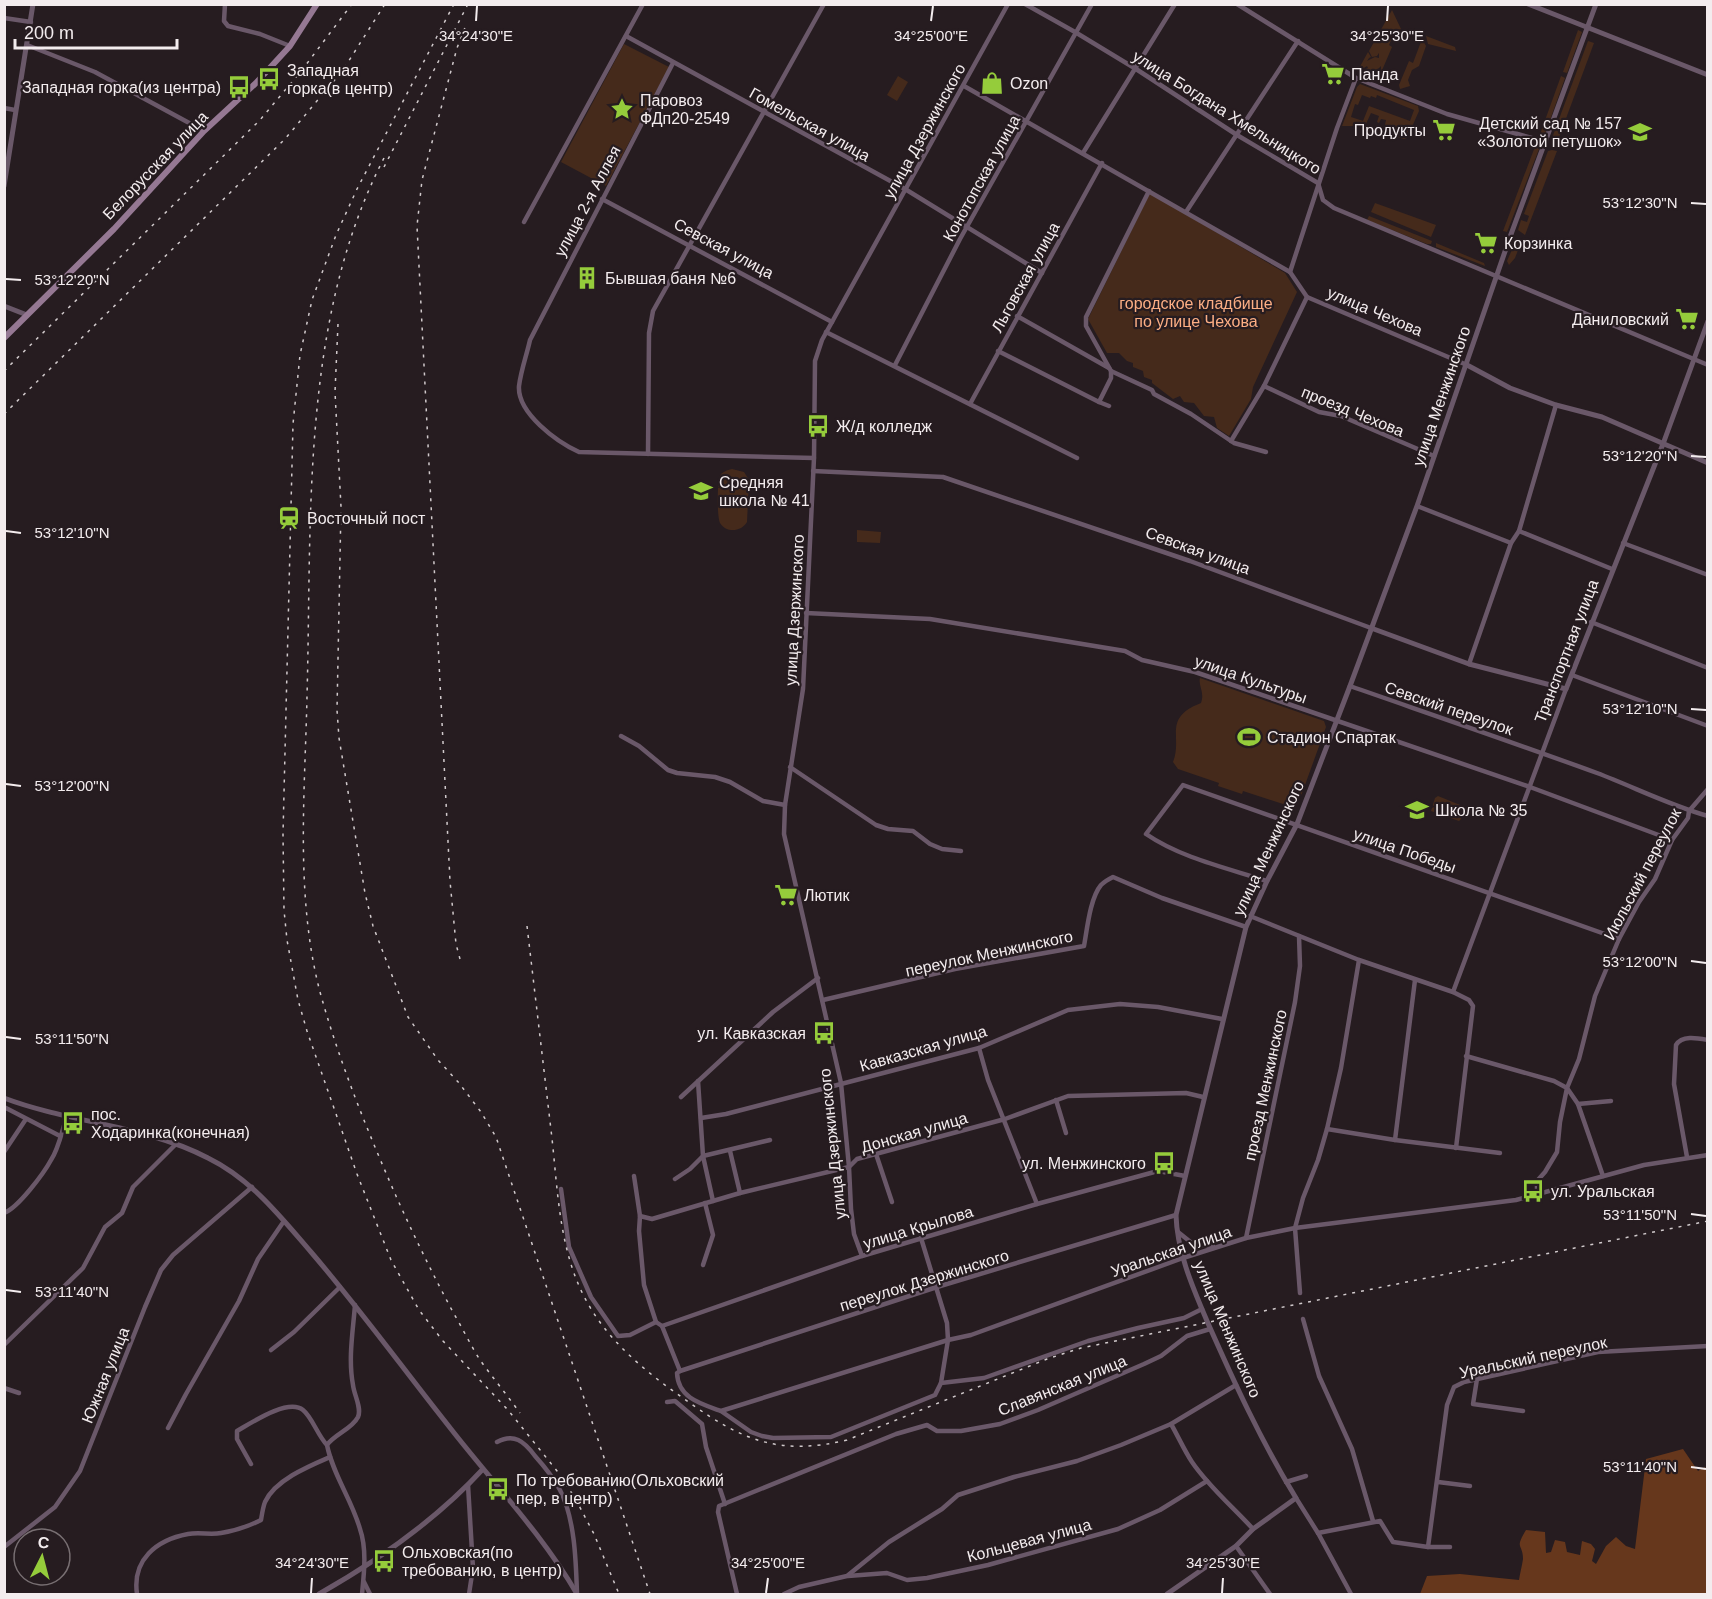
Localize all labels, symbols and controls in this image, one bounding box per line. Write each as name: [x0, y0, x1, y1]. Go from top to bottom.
scale bar: [15, 12, 177, 50]
text: 200 m: [24, 23, 74, 43]
text: 34°24'30"E: [439, 27, 513, 44]
text: 34°25'00"E: [894, 27, 968, 44]
text: 34°25'30"E: [1350, 27, 1424, 44]
street label: улица Богдана Хмельницкого: [1130, 47, 1324, 178]
street label: улица Дзержинского: [880, 61, 969, 202]
supermarket icon: Панда: [1320, 61, 1346, 87]
place label: Западная горка(в центр): [287, 62, 393, 97]
bus stop icon: Западная горка(в центр): [256, 66, 282, 92]
place label: Панда: [1351, 66, 1399, 83]
shop icon: Ozon: [979, 70, 1005, 96]
bus stop icon: Западная горка(из центра): [226, 74, 252, 100]
place label: Ozon: [1010, 75, 1048, 92]
place label: Западная горка(из центра): [22, 79, 221, 96]
street label: Гомельская улица: [747, 84, 873, 165]
place label: Паровоз ФДп20-2549: [640, 92, 730, 127]
place icon: Паровоз ФДп20-2549: [609, 96, 635, 122]
street label: Белорусская улица: [100, 108, 211, 223]
street label: Конотопская улица: [940, 112, 1023, 244]
place label: Детский сад № 157 «Золотой петушок»: [1477, 115, 1622, 150]
supermarket icon: Продукты: [1431, 117, 1457, 143]
school or university icon: Детский сад № 157 «Золотой петушок»: [1627, 119, 1653, 145]
place label: Продукты: [1354, 122, 1426, 139]
street label: улица 2-я Аллея: [551, 143, 624, 259]
text: 53°12'30"N: [1602, 194, 1678, 211]
street label: Севская улица: [671, 215, 776, 282]
street label: Льговская улица: [988, 219, 1063, 335]
supermarket icon: Корзинка: [1473, 230, 1499, 256]
place label: Корзинка: [1504, 235, 1572, 252]
building icon: Бывшая баня №6: [574, 265, 600, 291]
place label: Бывшая баня №6: [605, 270, 736, 287]
text: 53°12'20"N: [34, 271, 110, 288]
street label: улица Чехова: [1325, 284, 1425, 339]
park label: городское кладбище по улице Чехова: [1119, 295, 1273, 330]
supermarket icon: Даниловский: [1674, 306, 1700, 332]
place label: Даниловский: [1572, 311, 1669, 328]
street label: улица Менжинского: [1410, 324, 1473, 468]
street label: проезд Чехова: [1299, 383, 1407, 440]
bus stop icon: Ж/д колледж: [805, 413, 831, 439]
place label: Ж/д колледж: [836, 418, 932, 435]
text: 53°12'20"N: [1602, 447, 1678, 464]
place label: Средняя школа № 41: [719, 474, 810, 509]
school or university icon: Средняя школа № 41: [688, 478, 714, 504]
station icon: Восточный пост: [276, 505, 302, 531]
place label: Восточный пост: [307, 510, 426, 527]
text: 53°12'10"N: [34, 524, 110, 541]
street label: Севская улица: [1143, 524, 1253, 577]
street label: улица Дзержинского: [782, 534, 807, 686]
street label: Транспортная улица: [1531, 577, 1602, 725]
street label: улица Культуры: [1192, 652, 1309, 707]
street label: Севский переулок: [1383, 679, 1516, 739]
text: 53°12'10"N: [1602, 700, 1678, 717]
sports icon: Стадион Спартак: [1236, 724, 1262, 750]
place label: Стадион Спартак: [1267, 729, 1397, 746]
text: 53°12'00"N: [34, 777, 110, 794]
street label: улица Менжинского: [1230, 778, 1307, 918]
school or university icon: Школа № 35: [1404, 797, 1430, 823]
place label: Школа № 35: [1435, 802, 1528, 819]
street label: Июльский переулок: [1601, 805, 1685, 943]
street label: улица Победы: [1351, 825, 1458, 876]
supermarket icon: Лютик: [773, 882, 799, 908]
place label: Лютик: [804, 887, 850, 904]
street label: переулок Менжинского: [904, 927, 1075, 980]
text: 53°12'00"N: [1602, 953, 1678, 970]
street label: проезд Менжинского: [1241, 1008, 1290, 1162]
bus stop icon: ул. Кавказская: [811, 1020, 837, 1046]
street label: Кавказская улица: [858, 1022, 989, 1075]
place label: ул. Кавказская: [697, 1025, 806, 1042]
text: 53°11'50"N: [35, 1030, 109, 1047]
street label: улица Дзержинского: [816, 1068, 849, 1220]
place label: пос. Ходаринка(конечная): [91, 1106, 250, 1141]
street label: Донская улица: [859, 1109, 969, 1156]
bus stop icon: пос. Ходаринка(конечная): [60, 1110, 86, 1136]
bus stop icon: ул. Менжинского: [1151, 1150, 1177, 1176]
place label: ул. Менжинского: [1022, 1155, 1146, 1172]
bus stop icon: ул. Уральская: [1520, 1178, 1546, 1204]
place label: ул. Уральская: [1551, 1183, 1655, 1200]
street label: улица Крылова: [861, 1203, 975, 1252]
text: 53°11'50"N: [1603, 1206, 1677, 1223]
street label: Уральская улица: [1109, 1223, 1234, 1280]
street label: переулок Дзержинского: [838, 1247, 1011, 1314]
street label: улица Менжинского: [1191, 1258, 1264, 1400]
text: 53°11'40"N: [35, 1283, 109, 1300]
street label: Южная улица: [79, 1325, 132, 1426]
street label: Уральский переулок: [1458, 1333, 1609, 1381]
street label: Славянская улица: [996, 1352, 1129, 1419]
text: 53°11'40"N: [1603, 1458, 1677, 1475]
place label: По требованию(Ольховский пер, в центр): [516, 1472, 724, 1507]
bus stop icon: По требованию(Ольховский пер, в центр): [485, 1476, 511, 1502]
street label: Кольцевая улица: [965, 1516, 1093, 1565]
north arrow: [12, 1527, 72, 1587]
text: С: [37, 1534, 51, 1552]
place label: Ольховская(по требованию, в центр): [402, 1544, 562, 1579]
bus stop icon: Ольховская(по требованию, в центр): [371, 1548, 397, 1574]
text: 34°24'30"E: [275, 1554, 349, 1571]
text: 34°25'00"E: [731, 1554, 805, 1571]
text: 34°25'30"E: [1186, 1554, 1260, 1571]

